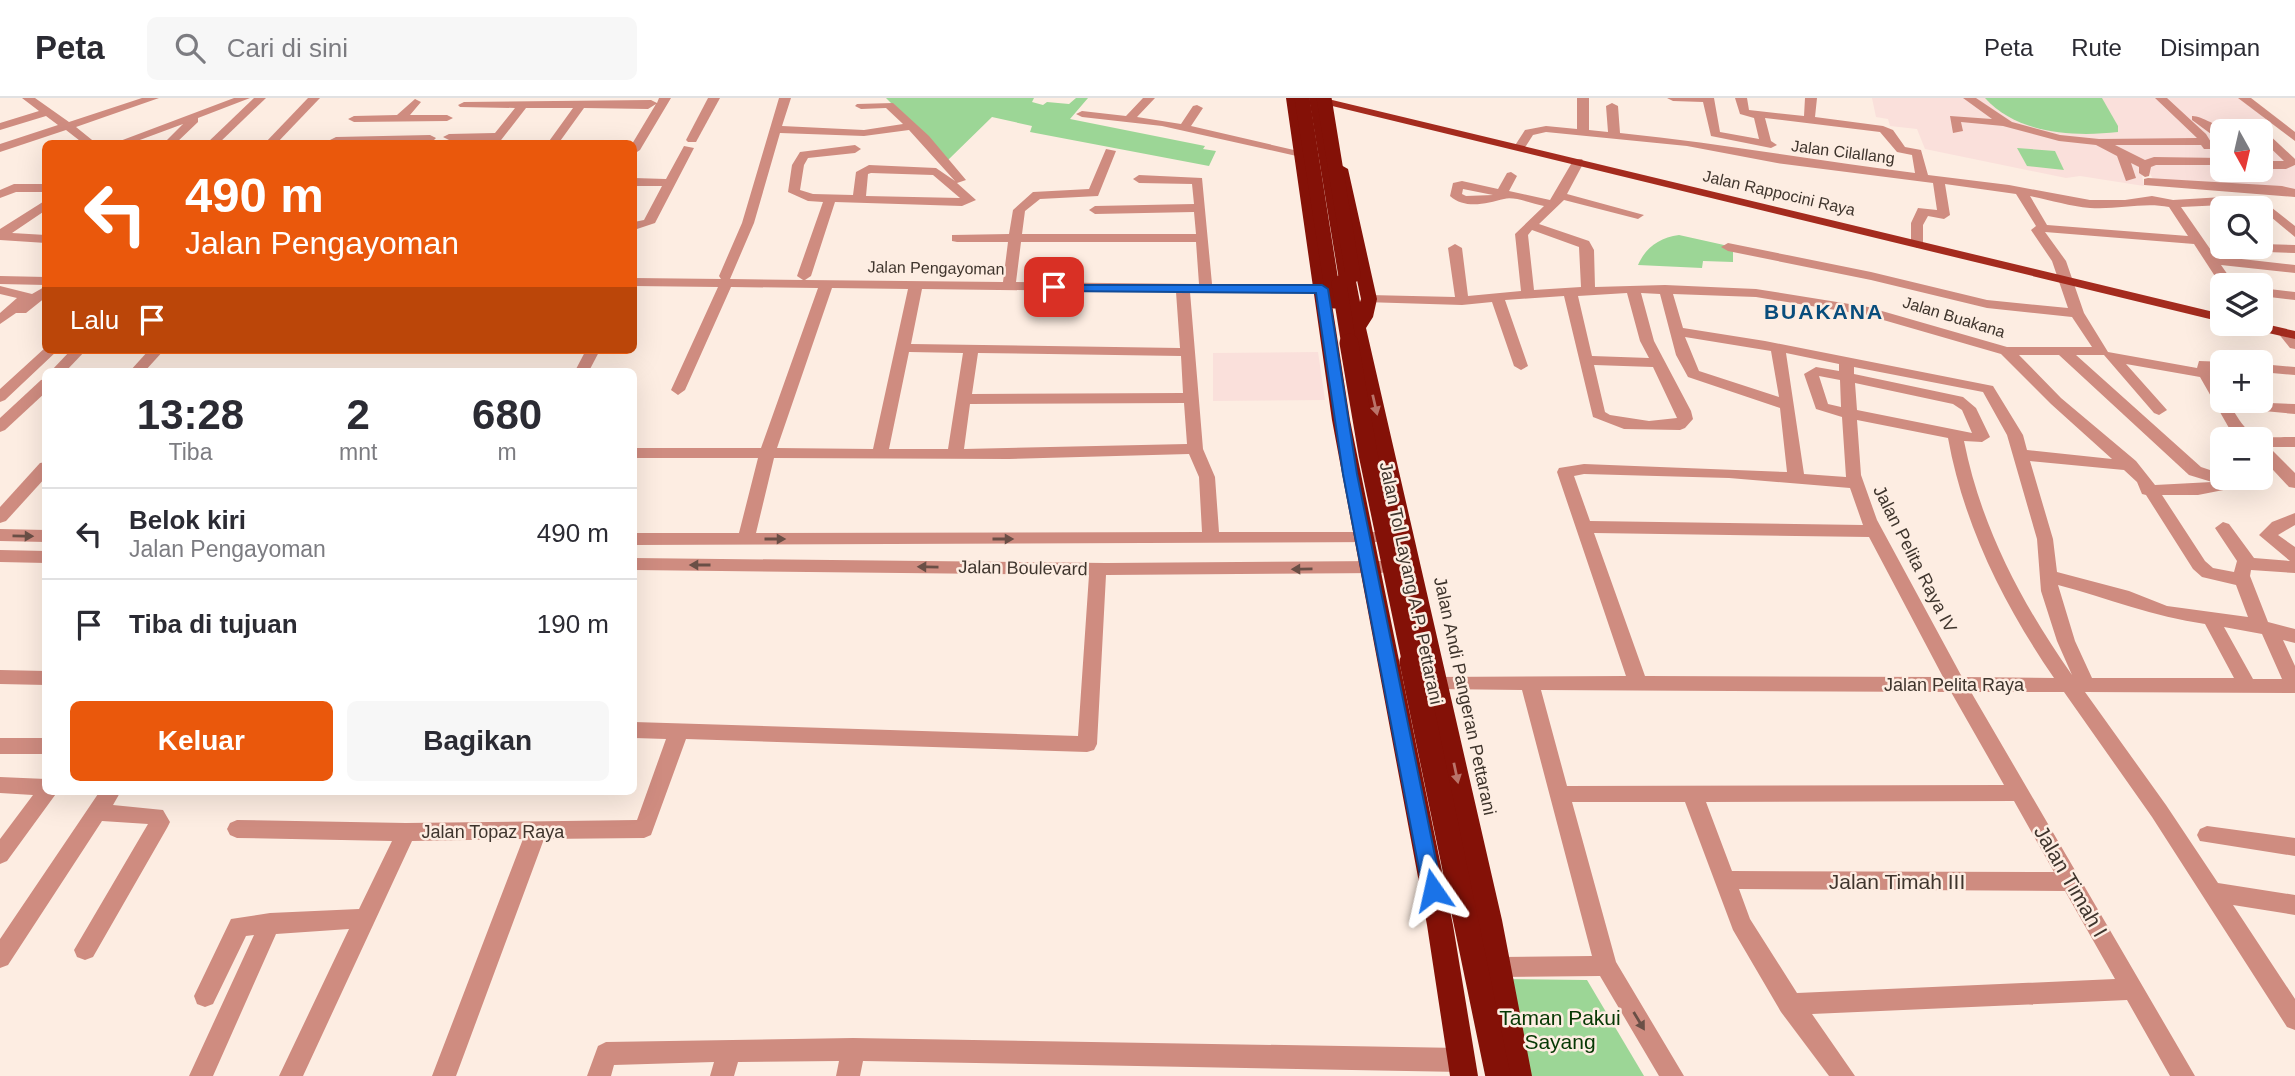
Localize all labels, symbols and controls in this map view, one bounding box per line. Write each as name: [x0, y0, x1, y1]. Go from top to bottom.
search box: [147, 17, 637, 80]
text: Peta: [35, 29, 105, 66]
icon: search: [171, 29, 209, 67]
text: Cari di sini: [227, 33, 348, 63]
text: Peta: [1984, 34, 2033, 61]
text: Rute: [2071, 34, 2122, 61]
text: Disimpan: [2160, 34, 2260, 61]
north arrow: [2210, 119, 2273, 182]
map controls: [2210, 119, 2273, 490]
street label: Jalan Cilallang: [1790, 137, 1896, 167]
street label: Jalan Rappocini Raya: [1701, 167, 1857, 219]
icon: left: [70, 168, 161, 259]
text: 490 m: [185, 168, 324, 222]
button: search: [2210, 196, 2273, 259]
text: Jalan Pengayoman: [185, 225, 459, 261]
pin: [1024, 257, 1084, 317]
street label: Jalan Pengayoman: [867, 258, 1005, 278]
icon: arrive: [1035, 268, 1073, 306]
button: layers: [2210, 273, 2273, 336]
street label: Jalan Buakana: [1901, 293, 2007, 341]
district label: BUAKANA: [1764, 300, 1884, 323]
icon: arrive: [133, 301, 171, 339]
text: Lalu: [70, 305, 119, 335]
button: +: [2210, 350, 2273, 413]
text: 13:28: [137, 391, 244, 438]
text: 2: [346, 391, 370, 438]
text: 680: [472, 391, 542, 438]
one-way arrow: [1370, 394, 1381, 416]
button: −: [2210, 427, 2273, 490]
text: Tiba: [169, 439, 212, 465]
text: mnt: [339, 439, 377, 465]
text: m: [498, 439, 517, 465]
street label: Jalan Tol Layang A.P. Pettarani: [1375, 460, 1447, 706]
street label: Jalan Pelita Raya IV: [1869, 482, 1961, 636]
text: Belok kiri: [129, 505, 246, 535]
icon: left: [70, 515, 108, 553]
text: 490 m: [537, 518, 609, 548]
one-way arrow: [12, 530, 34, 541]
one-way arrow: [764, 533, 786, 545]
one-way arrow: [992, 533, 1014, 545]
text: Jalan Pengayoman: [129, 536, 326, 562]
street label: Jalan Boulevard: [958, 557, 1088, 579]
one-way arrow: [689, 559, 711, 571]
one-way arrow: [917, 561, 939, 573]
one-way arrow: [1291, 563, 1313, 575]
street label: Jalan Andi Pangeran Pettarani: [1430, 575, 1500, 817]
icon: arrive: [70, 606, 108, 644]
text: Tiba di tujuan: [129, 609, 298, 639]
text: 190 m: [537, 609, 609, 639]
street label: Jalan Pelita Raya: [1884, 675, 2025, 695]
button: Keluar: [70, 701, 333, 781]
button: Bagikan: [347, 701, 609, 781]
one-way arrow: [1450, 762, 1461, 784]
street label: Jalan Timah I: [2030, 821, 2112, 941]
street label: Jalan Topaz Raya: [422, 822, 565, 842]
position arrow: [1396, 853, 1470, 927]
street label: Jalan Timah III: [1829, 870, 1965, 893]
park label: Taman Pakui Sayang: [1499, 1006, 1621, 1053]
one-way arrow: [1633, 1011, 1645, 1030]

